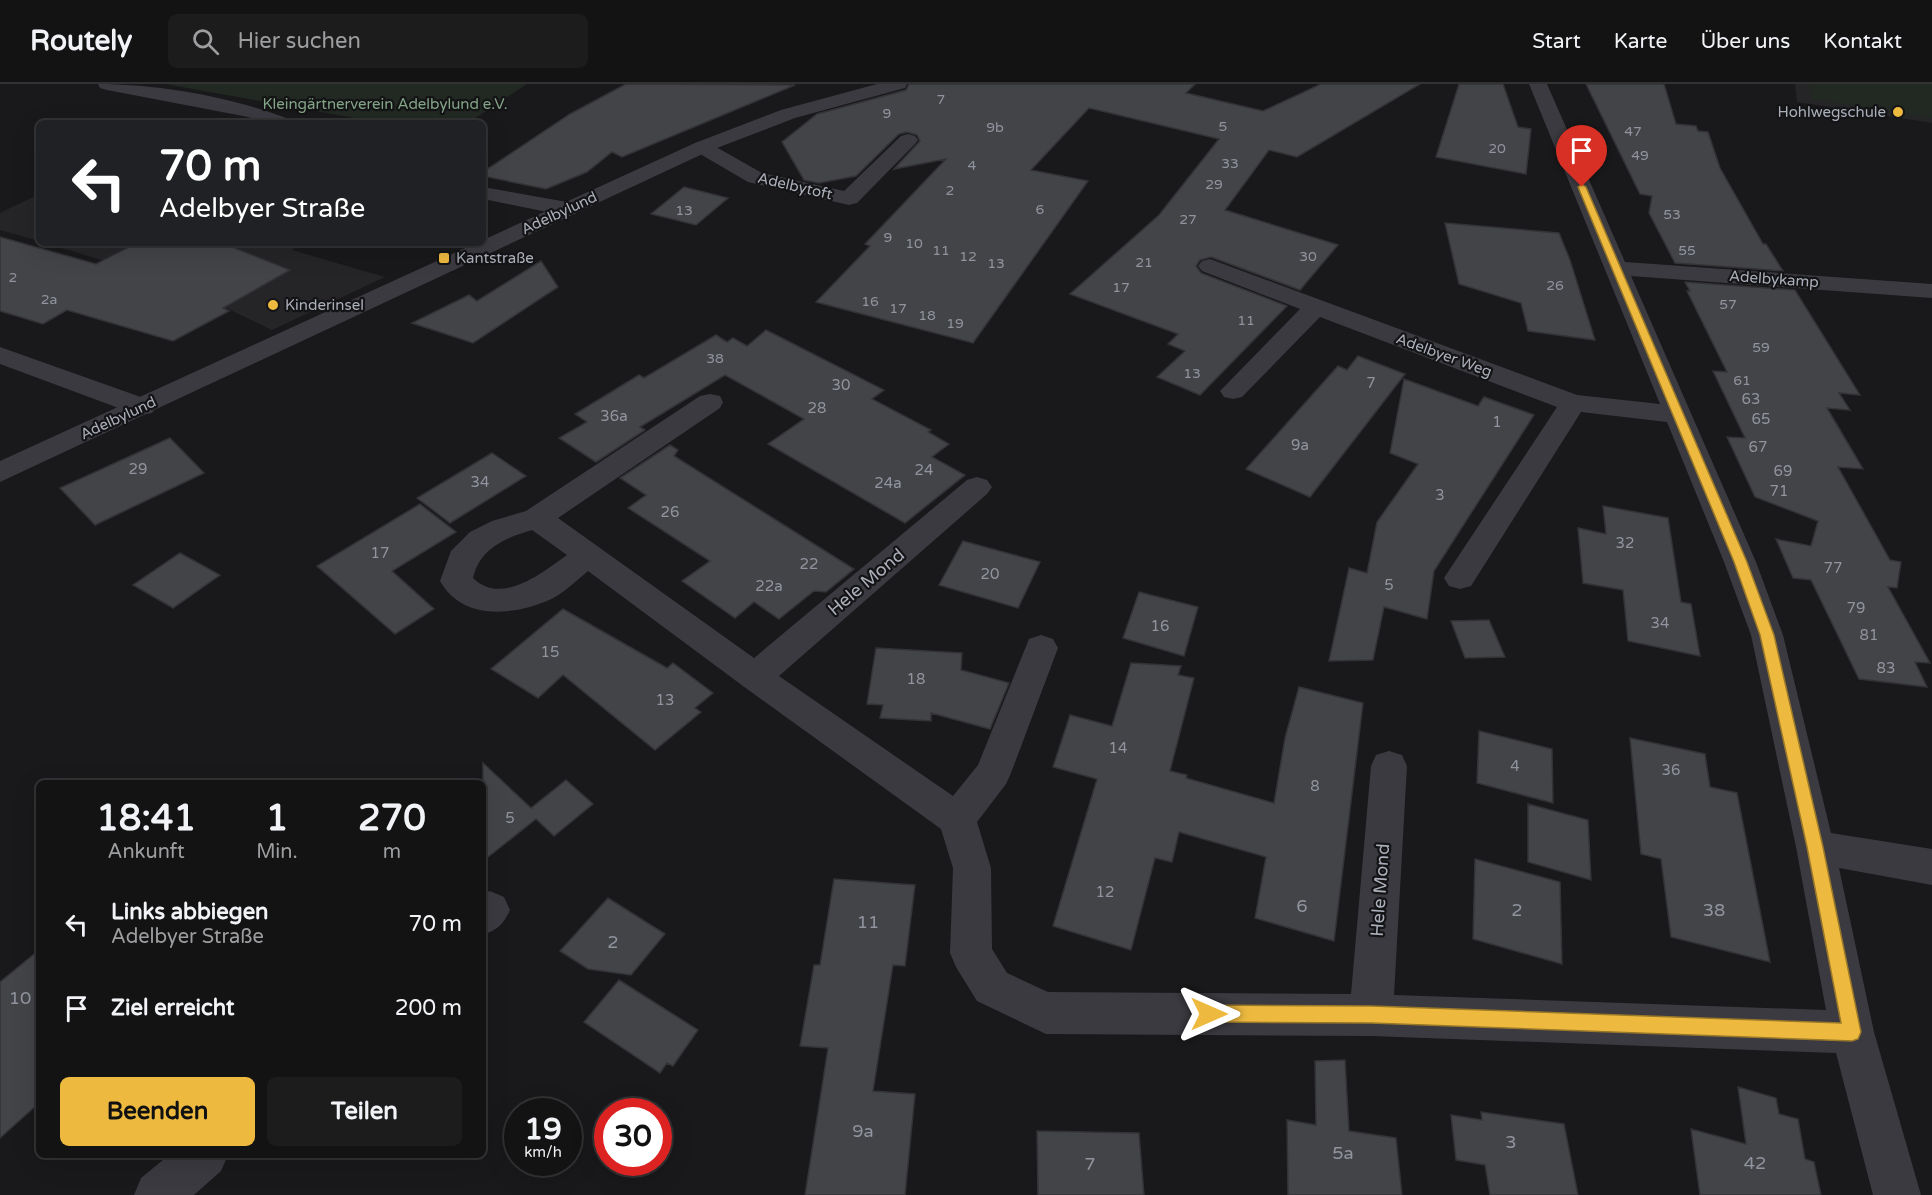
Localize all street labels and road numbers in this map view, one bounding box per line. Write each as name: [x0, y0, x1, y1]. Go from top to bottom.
street label: Adelbytoft: [756, 169, 835, 203]
street label: Adelbylund: [518, 188, 600, 238]
street label: Adelbykamp: [1729, 267, 1819, 291]
street label: Adelbyer Weg: [1394, 329, 1494, 381]
street label: Adelbylund: [77, 393, 159, 443]
street label: Hele Mond: [823, 544, 909, 620]
street label: Hele Mond: [1366, 843, 1394, 937]

